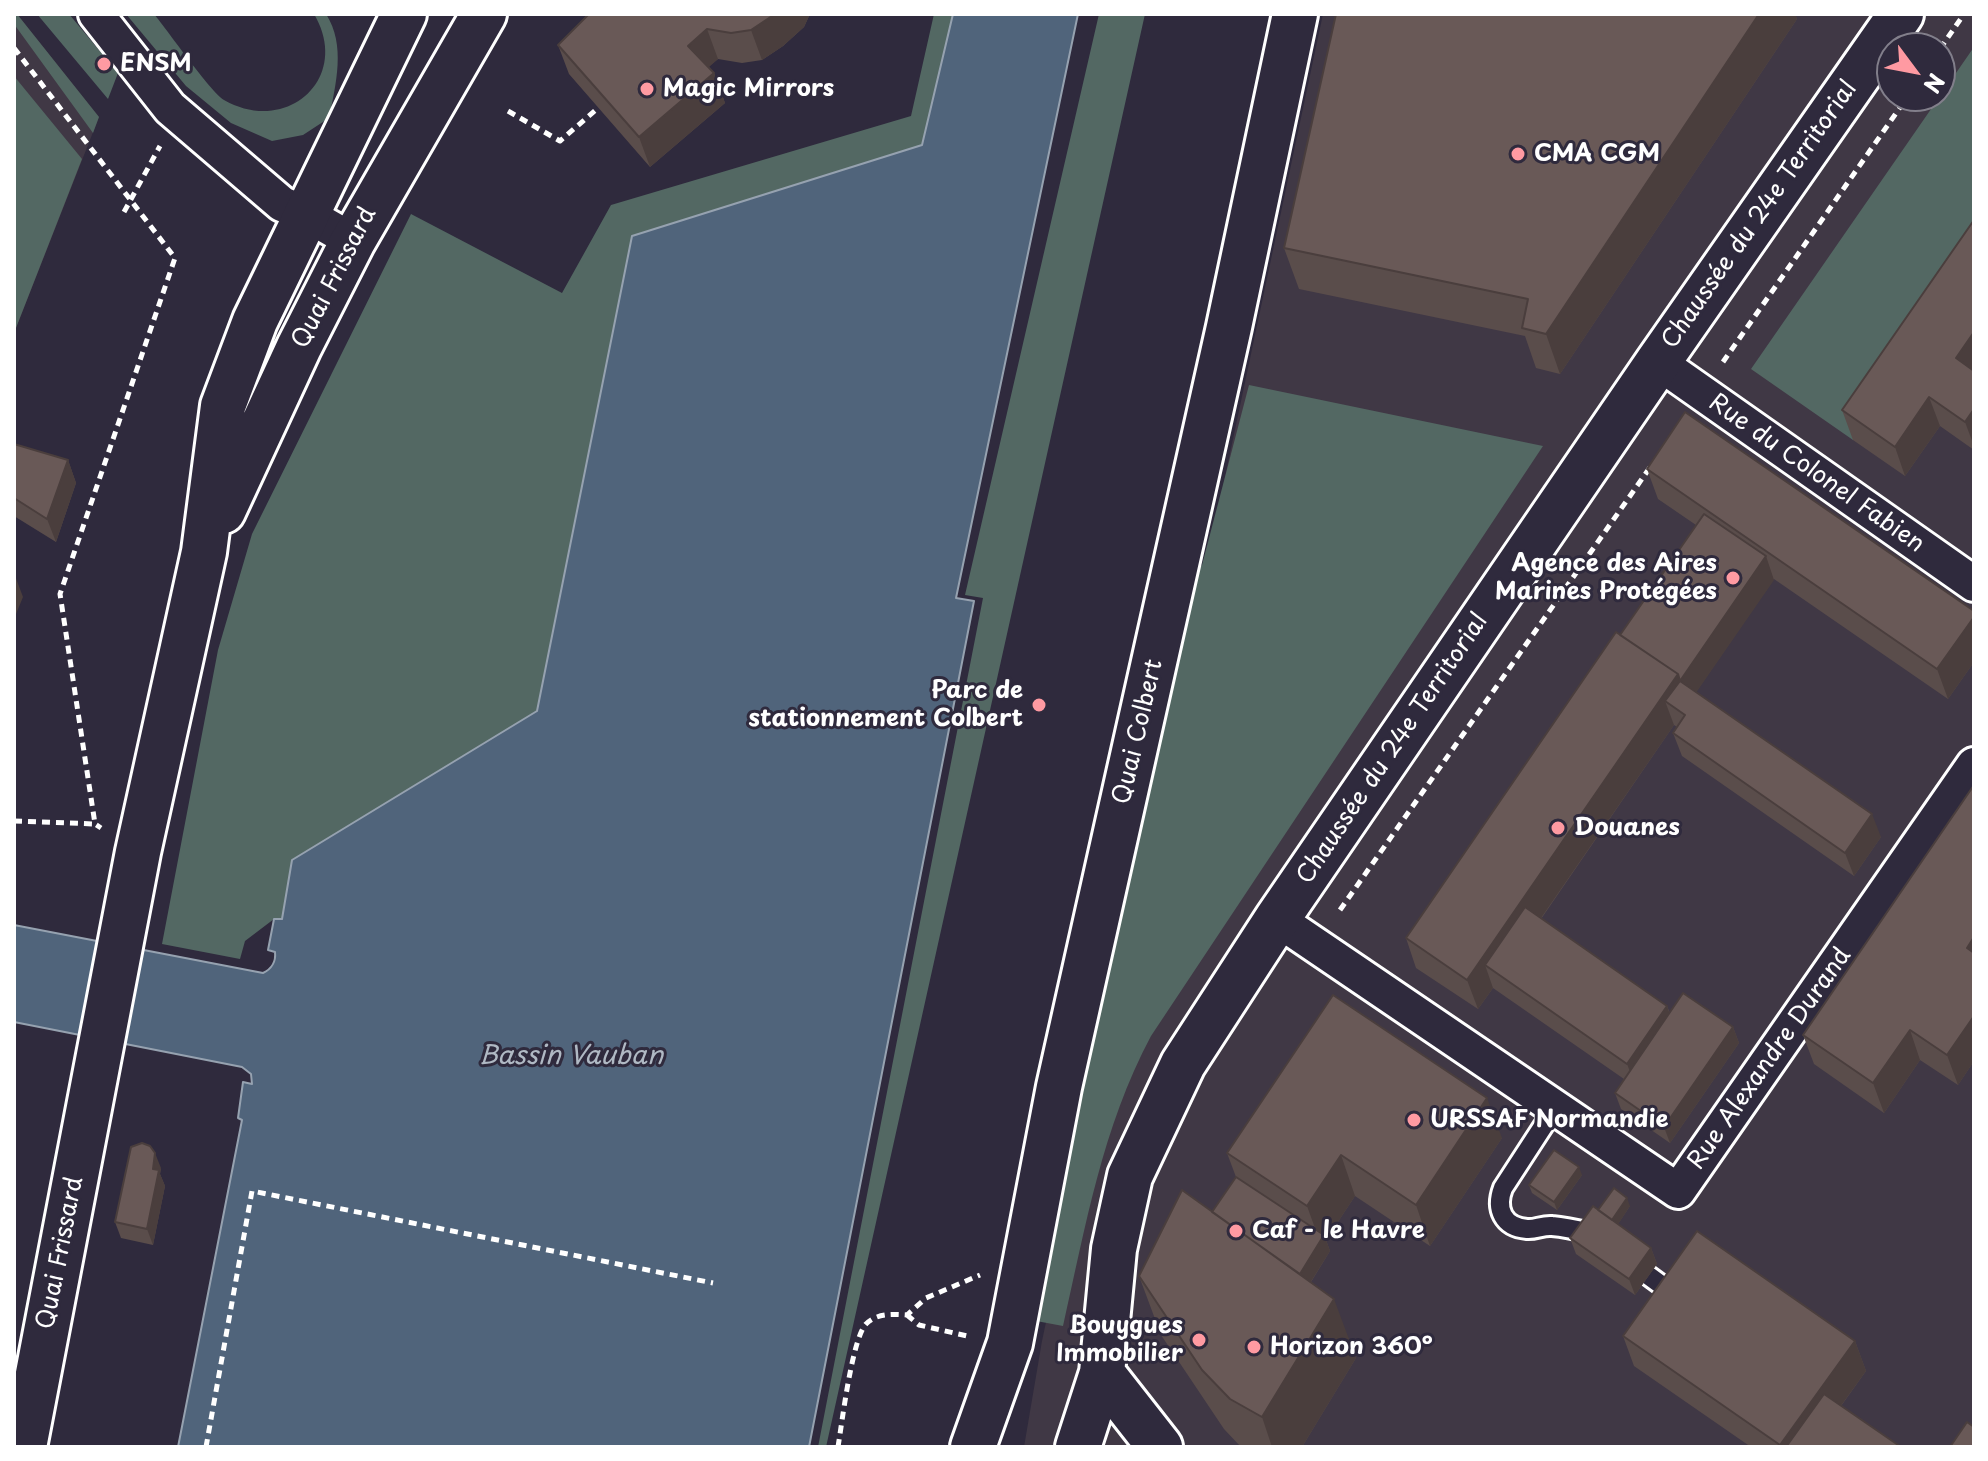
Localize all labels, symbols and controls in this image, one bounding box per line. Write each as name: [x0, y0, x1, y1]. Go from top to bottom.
north arrow: [1876, 32, 1956, 112]
place label: ENSM: [120, 50, 192, 78]
marker: ENSM: [95, 55, 113, 73]
text: N: [1916, 68, 1954, 100]
place label: Magic Mirrors: [663, 75, 834, 103]
street label: Chaussée du 24e Territorial: [1656, 75, 1864, 355]
marker: Magic Mirrors: [638, 80, 656, 98]
place label: CMA CGM: [1534, 140, 1660, 168]
marker: CMA CGM: [1509, 145, 1527, 163]
street label: Quai Frissard: [287, 203, 383, 353]
street label: Rue du Colonel Fabien: [1703, 389, 1929, 559]
place label: Agence des Aires Marines Protégées: [1495, 550, 1717, 606]
marker: Agence des Aires Marines Protégées: [1724, 569, 1742, 587]
street label: Chaussée du 24e Territorial: [1291, 608, 1495, 890]
street label: Quai Colbert: [1108, 657, 1170, 807]
place label: Parc de stationnement Colbert: [749, 677, 1023, 733]
marker: Parc de stationnement Colbert: [1030, 696, 1048, 714]
place label: Douanes: [1574, 814, 1680, 842]
marker: Douanes: [1549, 819, 1567, 837]
street label: Rue Alexandre Durand: [1682, 943, 1858, 1175]
water label: Bassin Vauban: [479, 1041, 663, 1073]
place label: URSSAF Normandie: [1430, 1106, 1669, 1134]
marker: URSSAF Normandie: [1405, 1111, 1423, 1129]
street label: Quai Frissard: [32, 1174, 90, 1332]
place label: Caf - le Havre: [1252, 1217, 1425, 1245]
marker: Caf - le Havre: [1227, 1222, 1245, 1240]
place label: Bouygues Immobilier: [1056, 1312, 1183, 1368]
marker: Bouygues Immobilier: [1190, 1331, 1208, 1349]
place label: Horizon 360°: [1270, 1333, 1432, 1361]
marker: Horizon 360°: [1245, 1338, 1263, 1356]

